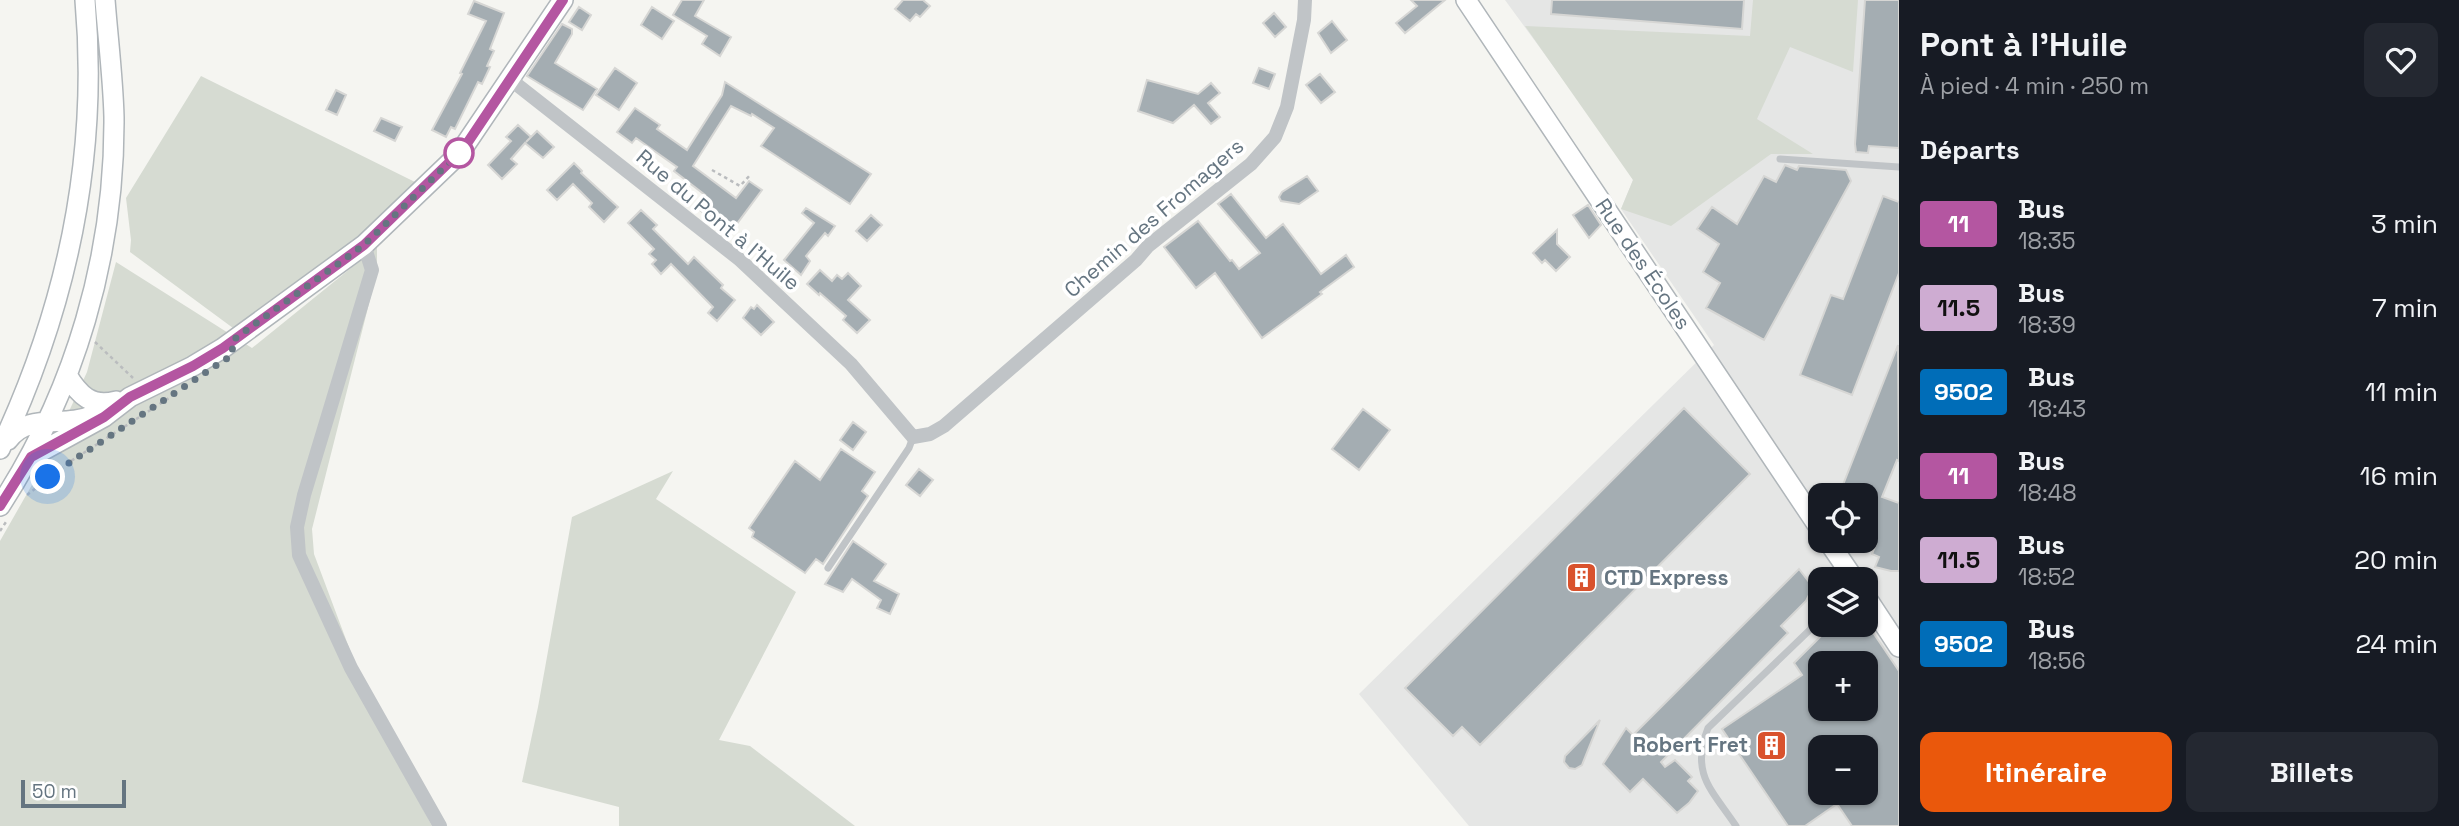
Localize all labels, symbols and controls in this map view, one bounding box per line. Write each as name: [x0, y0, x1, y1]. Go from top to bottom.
button: heart: [2364, 23, 2438, 97]
text: Pont à l'Huile: [1920, 24, 2128, 66]
text: À pied · 4 min · 250 m: [1920, 71, 2149, 101]
street label: Chemin des Fromagers: [1058, 132, 1249, 303]
text: Départs: [1920, 133, 2020, 167]
unlabelled marker: [444, 138, 474, 168]
street label: Rue du Pont à l'Huile: [631, 143, 806, 296]
text: Bus: [2018, 192, 2065, 226]
street label: Rue des Écoles: [1590, 193, 1697, 334]
text: 3 min: [2371, 207, 2438, 241]
text: 11: [1948, 208, 1969, 239]
text: 18:35: [2018, 226, 2075, 256]
text: Bus: [2018, 276, 2065, 310]
text: 7 min: [2372, 291, 2438, 325]
text: 11.5: [1937, 292, 1980, 323]
text: 18:39: [2018, 310, 2076, 340]
text: Bus: [2028, 360, 2075, 394]
text: 11 min: [2365, 375, 2438, 409]
text: 9502: [1934, 376, 1993, 407]
text: 18:43: [2028, 394, 2086, 424]
text: Bus: [2018, 444, 2065, 478]
your location: [30, 459, 65, 494]
text: 16 min: [2360, 459, 2438, 493]
text: 11: [1948, 460, 1969, 491]
text: 18:48: [2018, 478, 2076, 508]
map controls: [1808, 483, 1878, 805]
button: locate: [1808, 483, 1878, 553]
text: Bus: [2018, 528, 2065, 562]
text: 20 min: [2354, 543, 2438, 577]
text: 11.5: [1937, 544, 1980, 575]
building icon: CTD Express: [1564, 561, 1598, 595]
text: 18:52: [2018, 562, 2075, 592]
place label: CTD Express: [1604, 564, 1728, 591]
button: layers: [1808, 567, 1878, 637]
text: Bus: [2028, 612, 2075, 646]
text: 24 min: [2355, 627, 2438, 661]
text: 9502: [1934, 628, 1993, 659]
text: 18:56: [2028, 646, 2086, 676]
button: +: [1808, 651, 1878, 721]
building icon: Robert Fret: [1754, 728, 1788, 762]
place label: Robert Fret: [1633, 731, 1748, 758]
button: Itinéraire: [1920, 732, 2172, 812]
button: Billets: [2186, 732, 2438, 812]
button: −: [1808, 735, 1878, 805]
scale bar: [21, 777, 126, 809]
text: 50 m: [32, 779, 77, 804]

